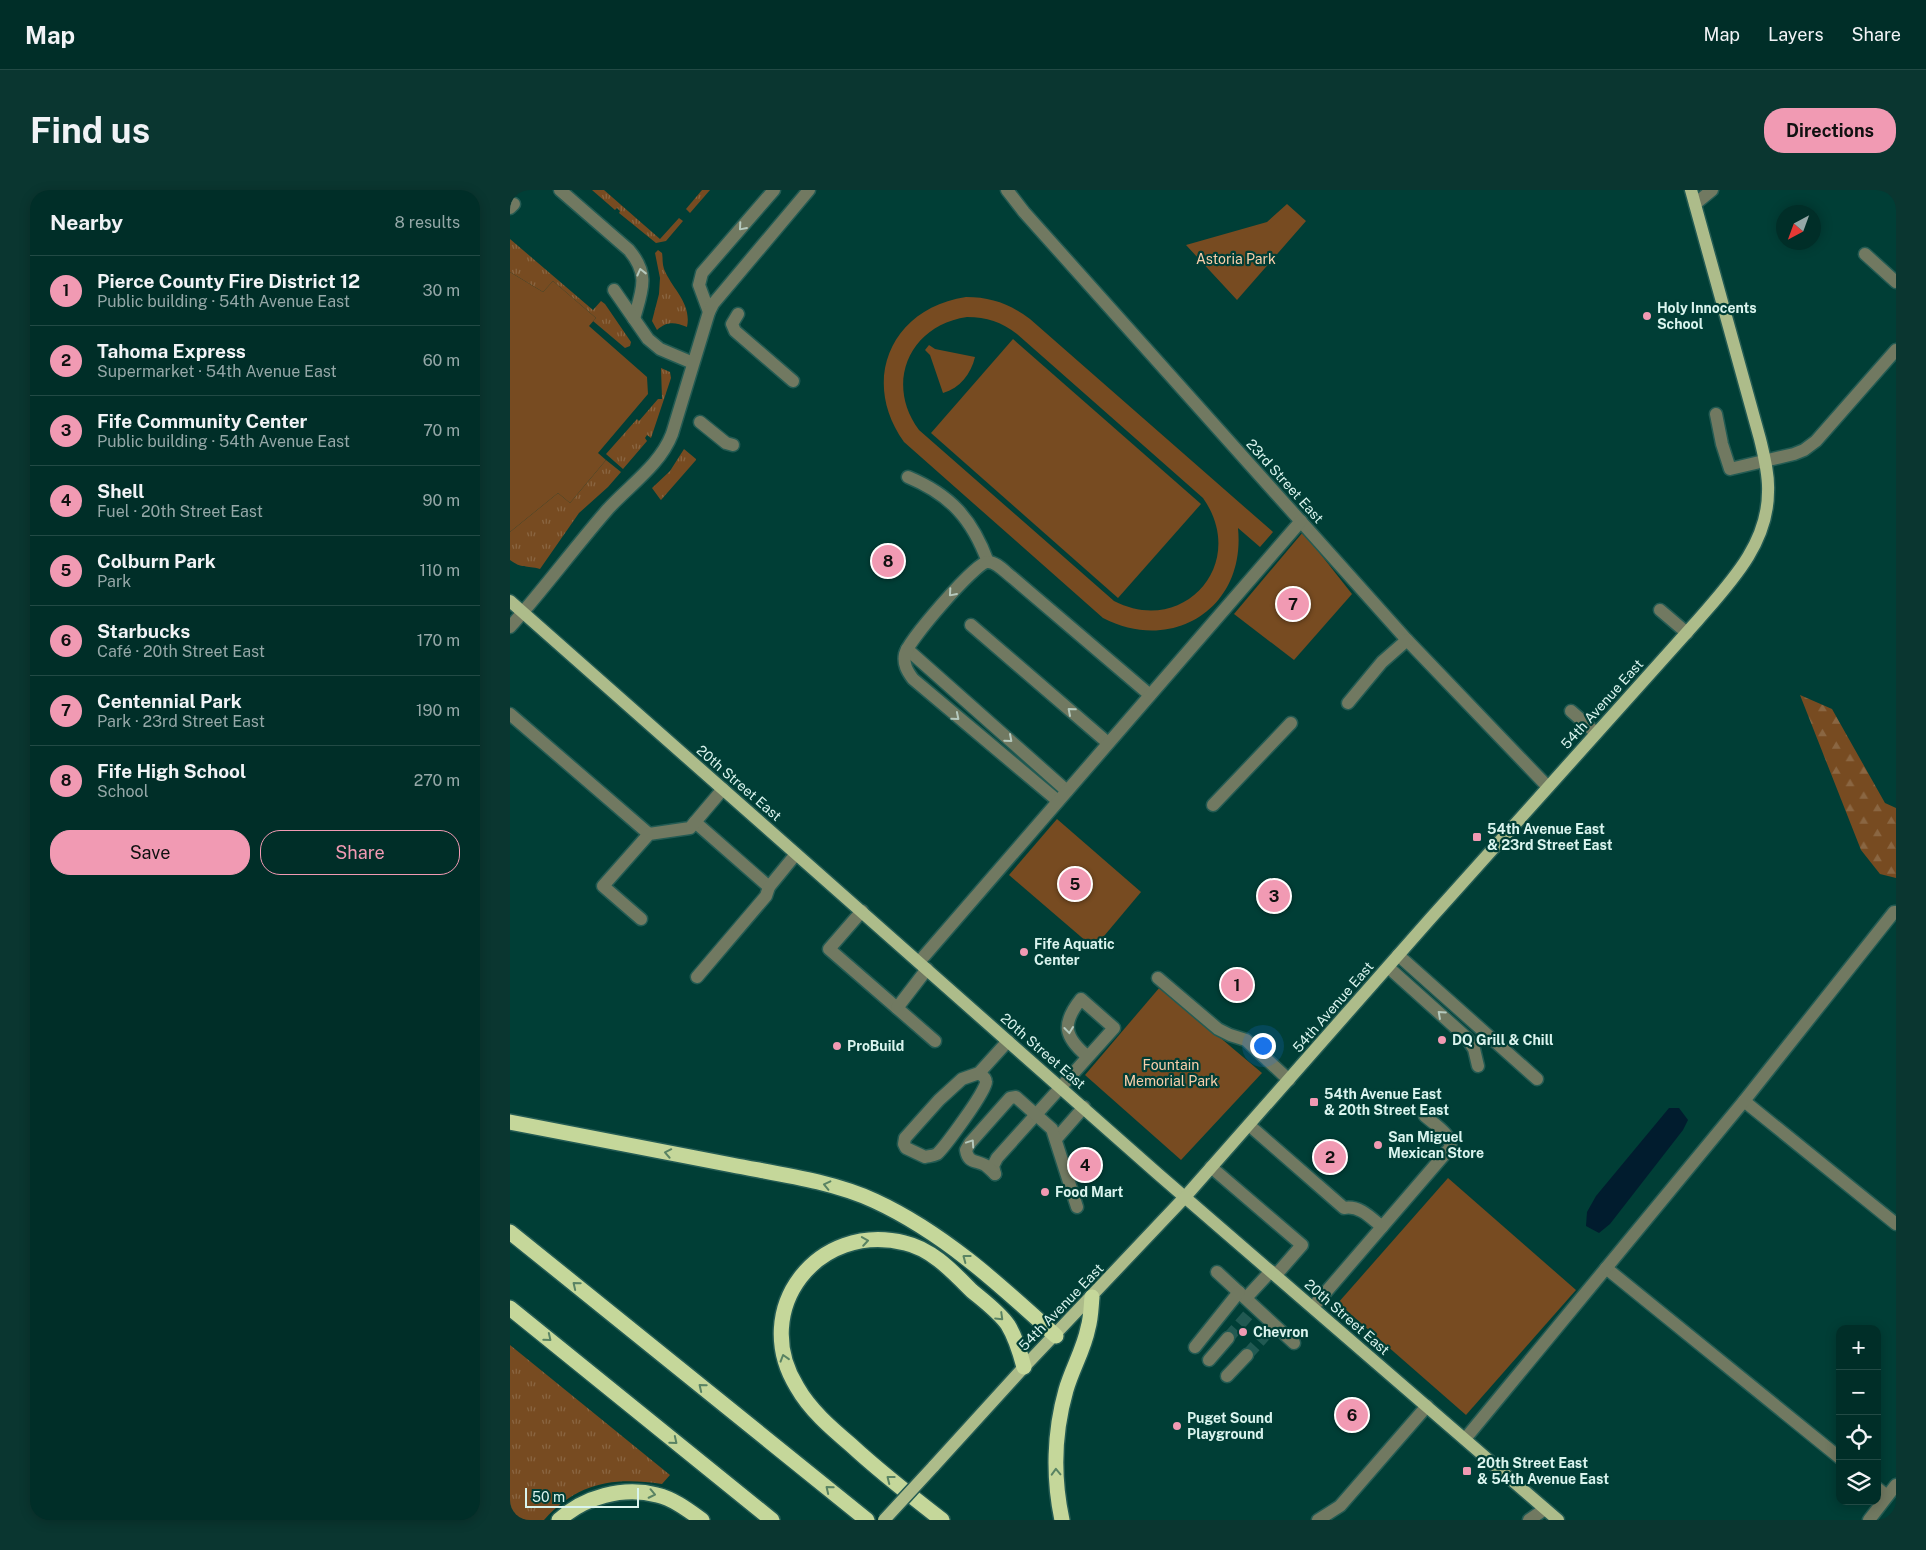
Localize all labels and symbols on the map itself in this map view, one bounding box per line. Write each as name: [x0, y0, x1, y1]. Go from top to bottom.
north arrow: [1776, 205, 1821, 250]
one-way arrow: [739, 221, 748, 230]
park label: Astoria Park: [1196, 251, 1276, 267]
one-way arrow: [637, 268, 647, 276]
place label: Holy Innocents School: [1657, 300, 1757, 332]
marker: Holy Innocents School: [1641, 310, 1653, 322]
street label: 23rd Street East: [1243, 436, 1327, 526]
pin: 8: [872, 542, 904, 580]
pin: 7: [1277, 585, 1309, 623]
one-way arrow: [949, 588, 958, 597]
street label: 54th Avenue East: [1558, 656, 1646, 752]
one-way arrow: [1068, 709, 1077, 717]
one-way arrow: [951, 711, 960, 720]
one-way arrow: [1003, 733, 1012, 742]
street label: 20th Street East: [693, 742, 785, 824]
place label: 54th Avenue East & 23rd Street East: [1487, 821, 1613, 853]
marker: 54th Avenue East & 23rd Street East: [1471, 831, 1483, 843]
pin: 5: [1059, 865, 1091, 903]
pin: 3: [1258, 877, 1290, 915]
place label: Fife Aquatic Center: [1034, 936, 1115, 968]
marker: Fife Aquatic Center: [1018, 946, 1030, 958]
street label: 54th Avenue East: [1289, 958, 1377, 1056]
pin: 1: [1221, 966, 1253, 1004]
street label: 20th Street East: [997, 1010, 1089, 1092]
one-way arrow: [1438, 1011, 1447, 1020]
one-way arrow: [1063, 1026, 1074, 1034]
place label: DQ Grill & Chill: [1452, 1032, 1554, 1048]
your location: [1250, 1033, 1276, 1059]
marker: DQ Grill & Chill: [1436, 1034, 1448, 1046]
place label: ProBuild: [847, 1038, 904, 1054]
marker: ProBuild: [831, 1040, 843, 1052]
park label: Fountain Memorial Park: [1124, 1057, 1218, 1089]
place label: 54th Avenue East & 20th Street East: [1324, 1086, 1449, 1118]
marker: 54th Avenue East & 20th Street East: [1308, 1096, 1320, 1108]
place label: San Miguel Mexican Store: [1388, 1129, 1484, 1161]
pin: 2: [1314, 1138, 1346, 1176]
one-way arrow: [964, 1139, 974, 1148]
marker: San Miguel Mexican Store: [1372, 1139, 1384, 1151]
pin: 4: [1069, 1146, 1101, 1184]
one-way arrow: [663, 1148, 672, 1158]
one-way arrow: [822, 1180, 831, 1191]
place label: Food Mart: [1055, 1184, 1124, 1200]
marker: Food Mart: [1039, 1186, 1051, 1198]
one-way arrow: [860, 1236, 869, 1246]
one-way arrow: [962, 1255, 972, 1264]
street label: 54th Avenue East: [1015, 1260, 1107, 1354]
street label: 20th Street East: [1301, 1276, 1393, 1358]
one-way arrow: [573, 1283, 582, 1291]
one-way arrow: [994, 1311, 1003, 1320]
place label: Chevron: [1253, 1324, 1309, 1340]
marker: Chevron: [1237, 1326, 1249, 1338]
one-way arrow: [542, 1333, 551, 1341]
one-way arrow: [780, 1355, 790, 1363]
one-way arrow: [699, 1385, 708, 1393]
pin: 6: [1336, 1396, 1368, 1434]
place label: Puget Sound Playground: [1187, 1410, 1273, 1442]
marker: Puget Sound Playground: [1171, 1420, 1183, 1432]
one-way arrow: [668, 1435, 677, 1443]
place label: 20th Street East & 54th Avenue East: [1477, 1455, 1609, 1487]
marker: 20th Street East & 54th Avenue East: [1461, 1465, 1473, 1477]
one-way arrow: [1051, 1467, 1062, 1475]
one-way arrow: [886, 1476, 895, 1485]
scale bar: [525, 1485, 639, 1508]
one-way arrow: [826, 1487, 835, 1495]
one-way arrow: [648, 1489, 657, 1499]

